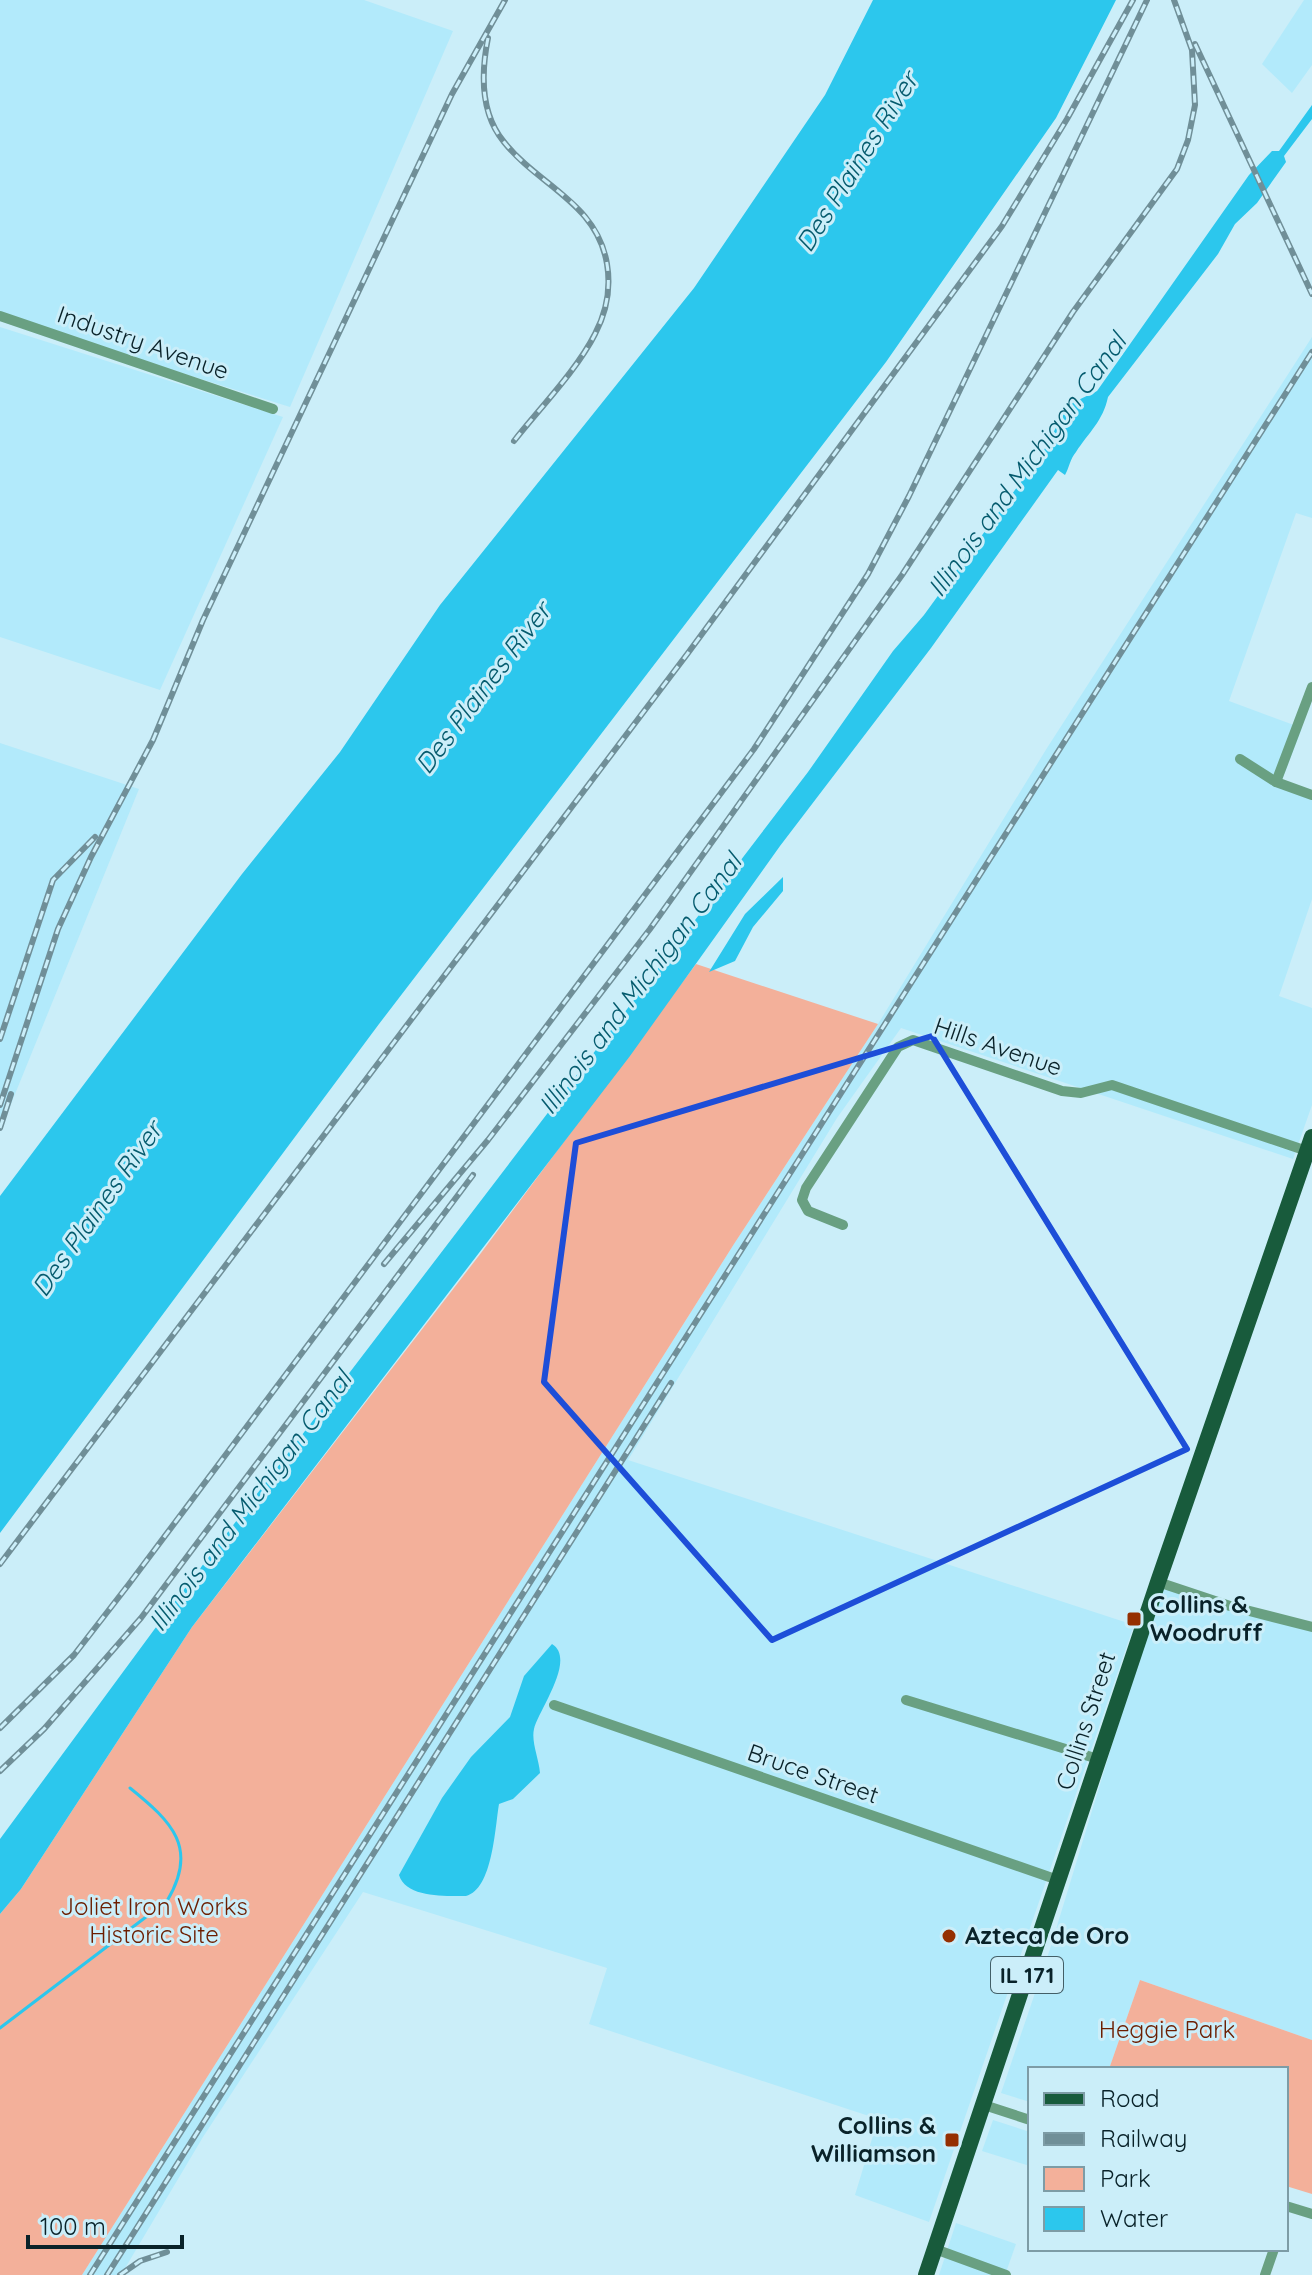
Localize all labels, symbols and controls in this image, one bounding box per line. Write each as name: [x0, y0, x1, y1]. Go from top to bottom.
water label: Des Plaines River: [788, 63, 927, 258]
street label: Industry Avenue: [54, 299, 233, 385]
water label: Illinois and Michigan Canal: [920, 324, 1135, 603]
water label: Des Plaines River: [407, 593, 560, 780]
water label: Illinois and Michigan Canal: [531, 845, 750, 1120]
street label: Hills Avenue: [930, 1010, 1066, 1082]
water label: Des Plaines River: [24, 1112, 171, 1303]
water label: Illinois and Michigan Canal: [141, 1362, 360, 1637]
place label: Collins & Woodruff: [1150, 1589, 1263, 1647]
marker: Collins & Woodruff: [1125, 1610, 1143, 1628]
street label: Collins Street: [1049, 1648, 1122, 1794]
street label: Bruce Street: [744, 1737, 883, 1809]
park label: Joliet Iron Works Historic Site: [60, 1891, 248, 1949]
place label: Azteca de Oro: [965, 1920, 1129, 1950]
marker: Azteca de Oro: [940, 1927, 958, 1945]
road number: IL 171: [991, 1957, 1063, 1993]
park label: Heggie Park: [1099, 2014, 1235, 2044]
legend: [1028, 2067, 1288, 2251]
text: Road: [1100, 2083, 1160, 2113]
place label: Collins & Williamson: [811, 2110, 936, 2168]
text: Railway: [1100, 2123, 1187, 2153]
marker: Collins & Williamson: [943, 2131, 961, 2149]
text: Park: [1100, 2163, 1151, 2193]
scale bar: [28, 2199, 182, 2249]
text: Water: [1100, 2203, 1168, 2233]
text: 100 m: [40, 2211, 106, 2241]

